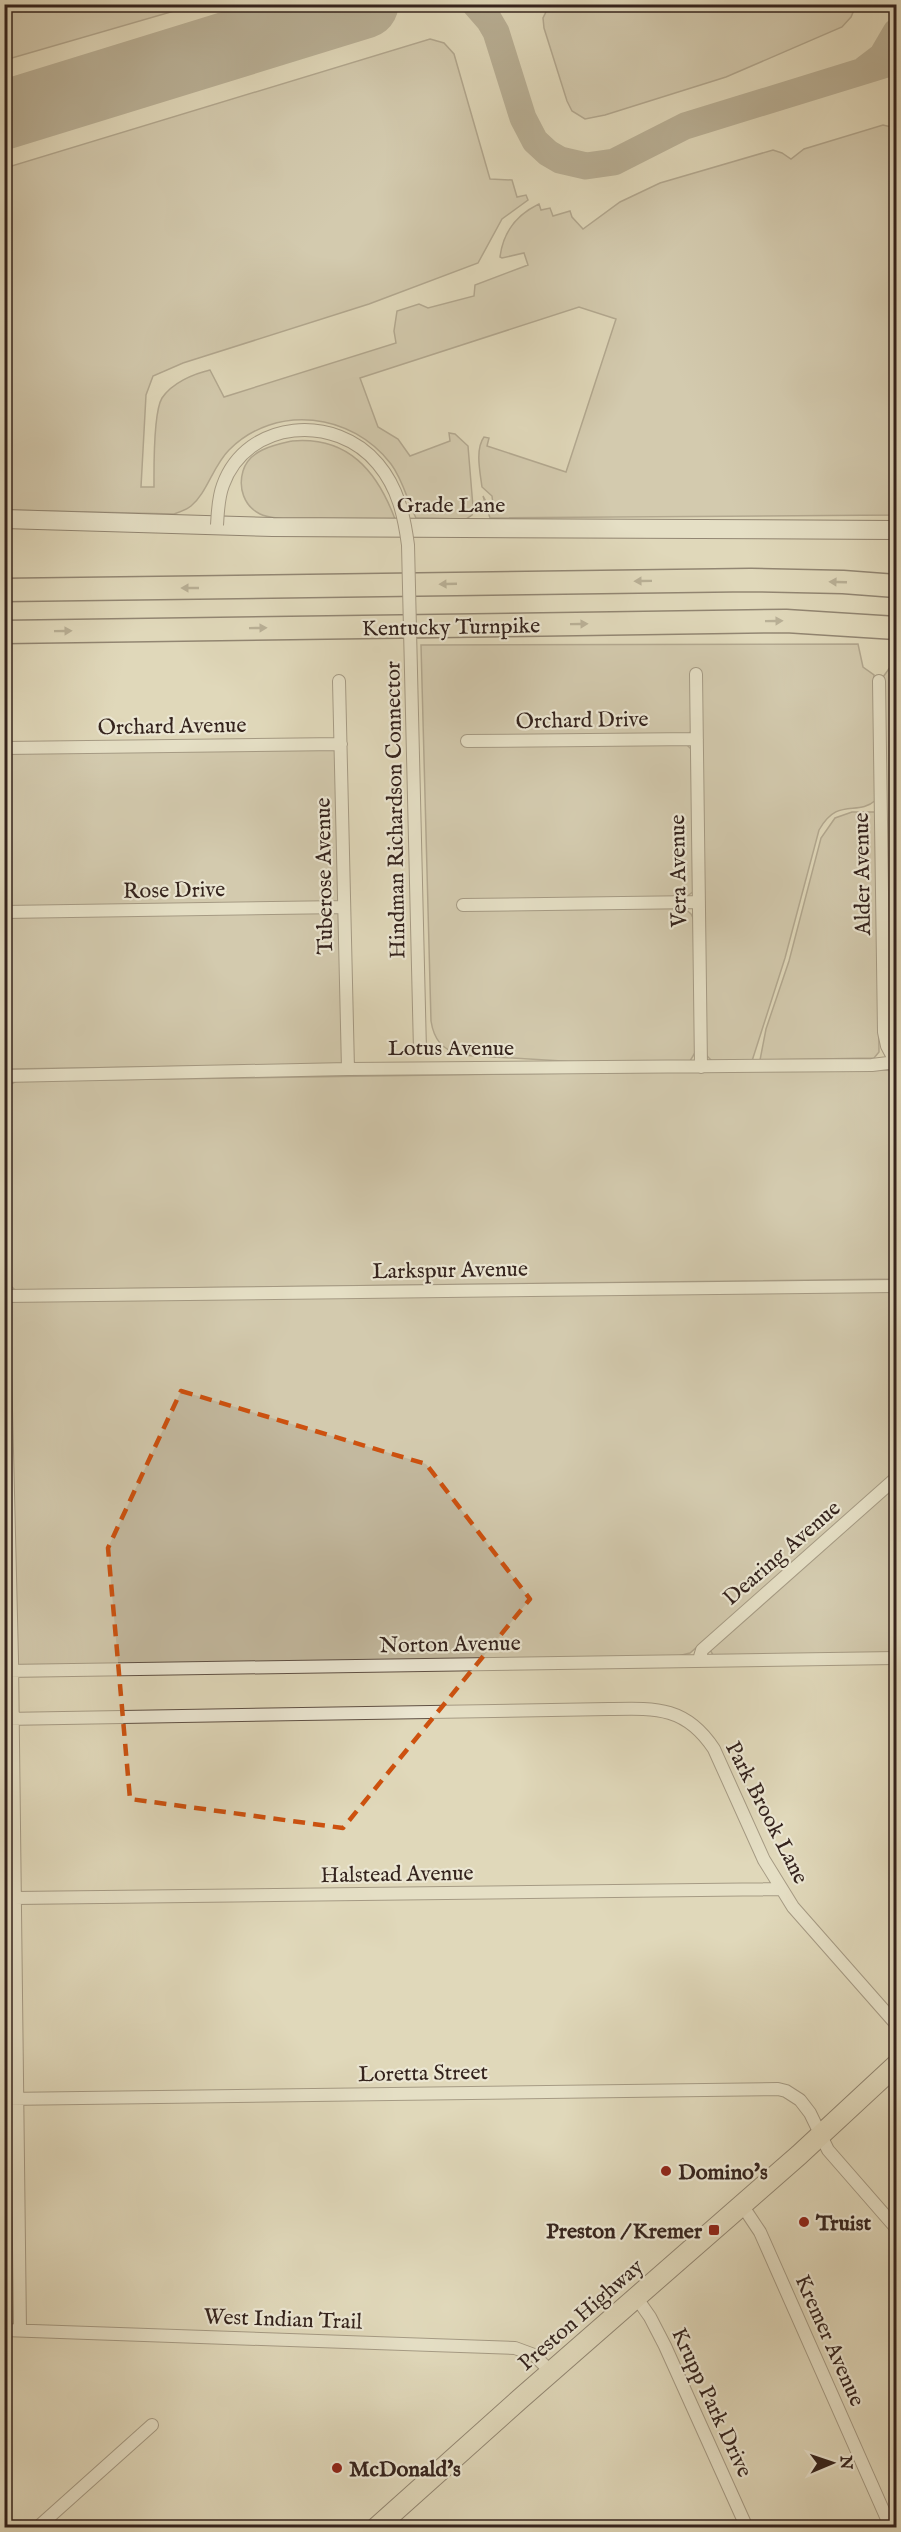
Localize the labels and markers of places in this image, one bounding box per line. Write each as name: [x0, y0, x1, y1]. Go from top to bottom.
place label: Domino's: [678, 2159, 768, 2187]
marker: Domino's: [659, 2164, 673, 2178]
place label: Truist: [815, 2210, 871, 2238]
marker: Truist: [797, 2215, 811, 2229]
place label: Preston / Kremer: [546, 2218, 703, 2246]
marker: Preston / Kremer: [707, 2223, 721, 2237]
place label: McDonald's: [349, 2456, 461, 2484]
marker: McDonald's: [330, 2461, 344, 2475]

